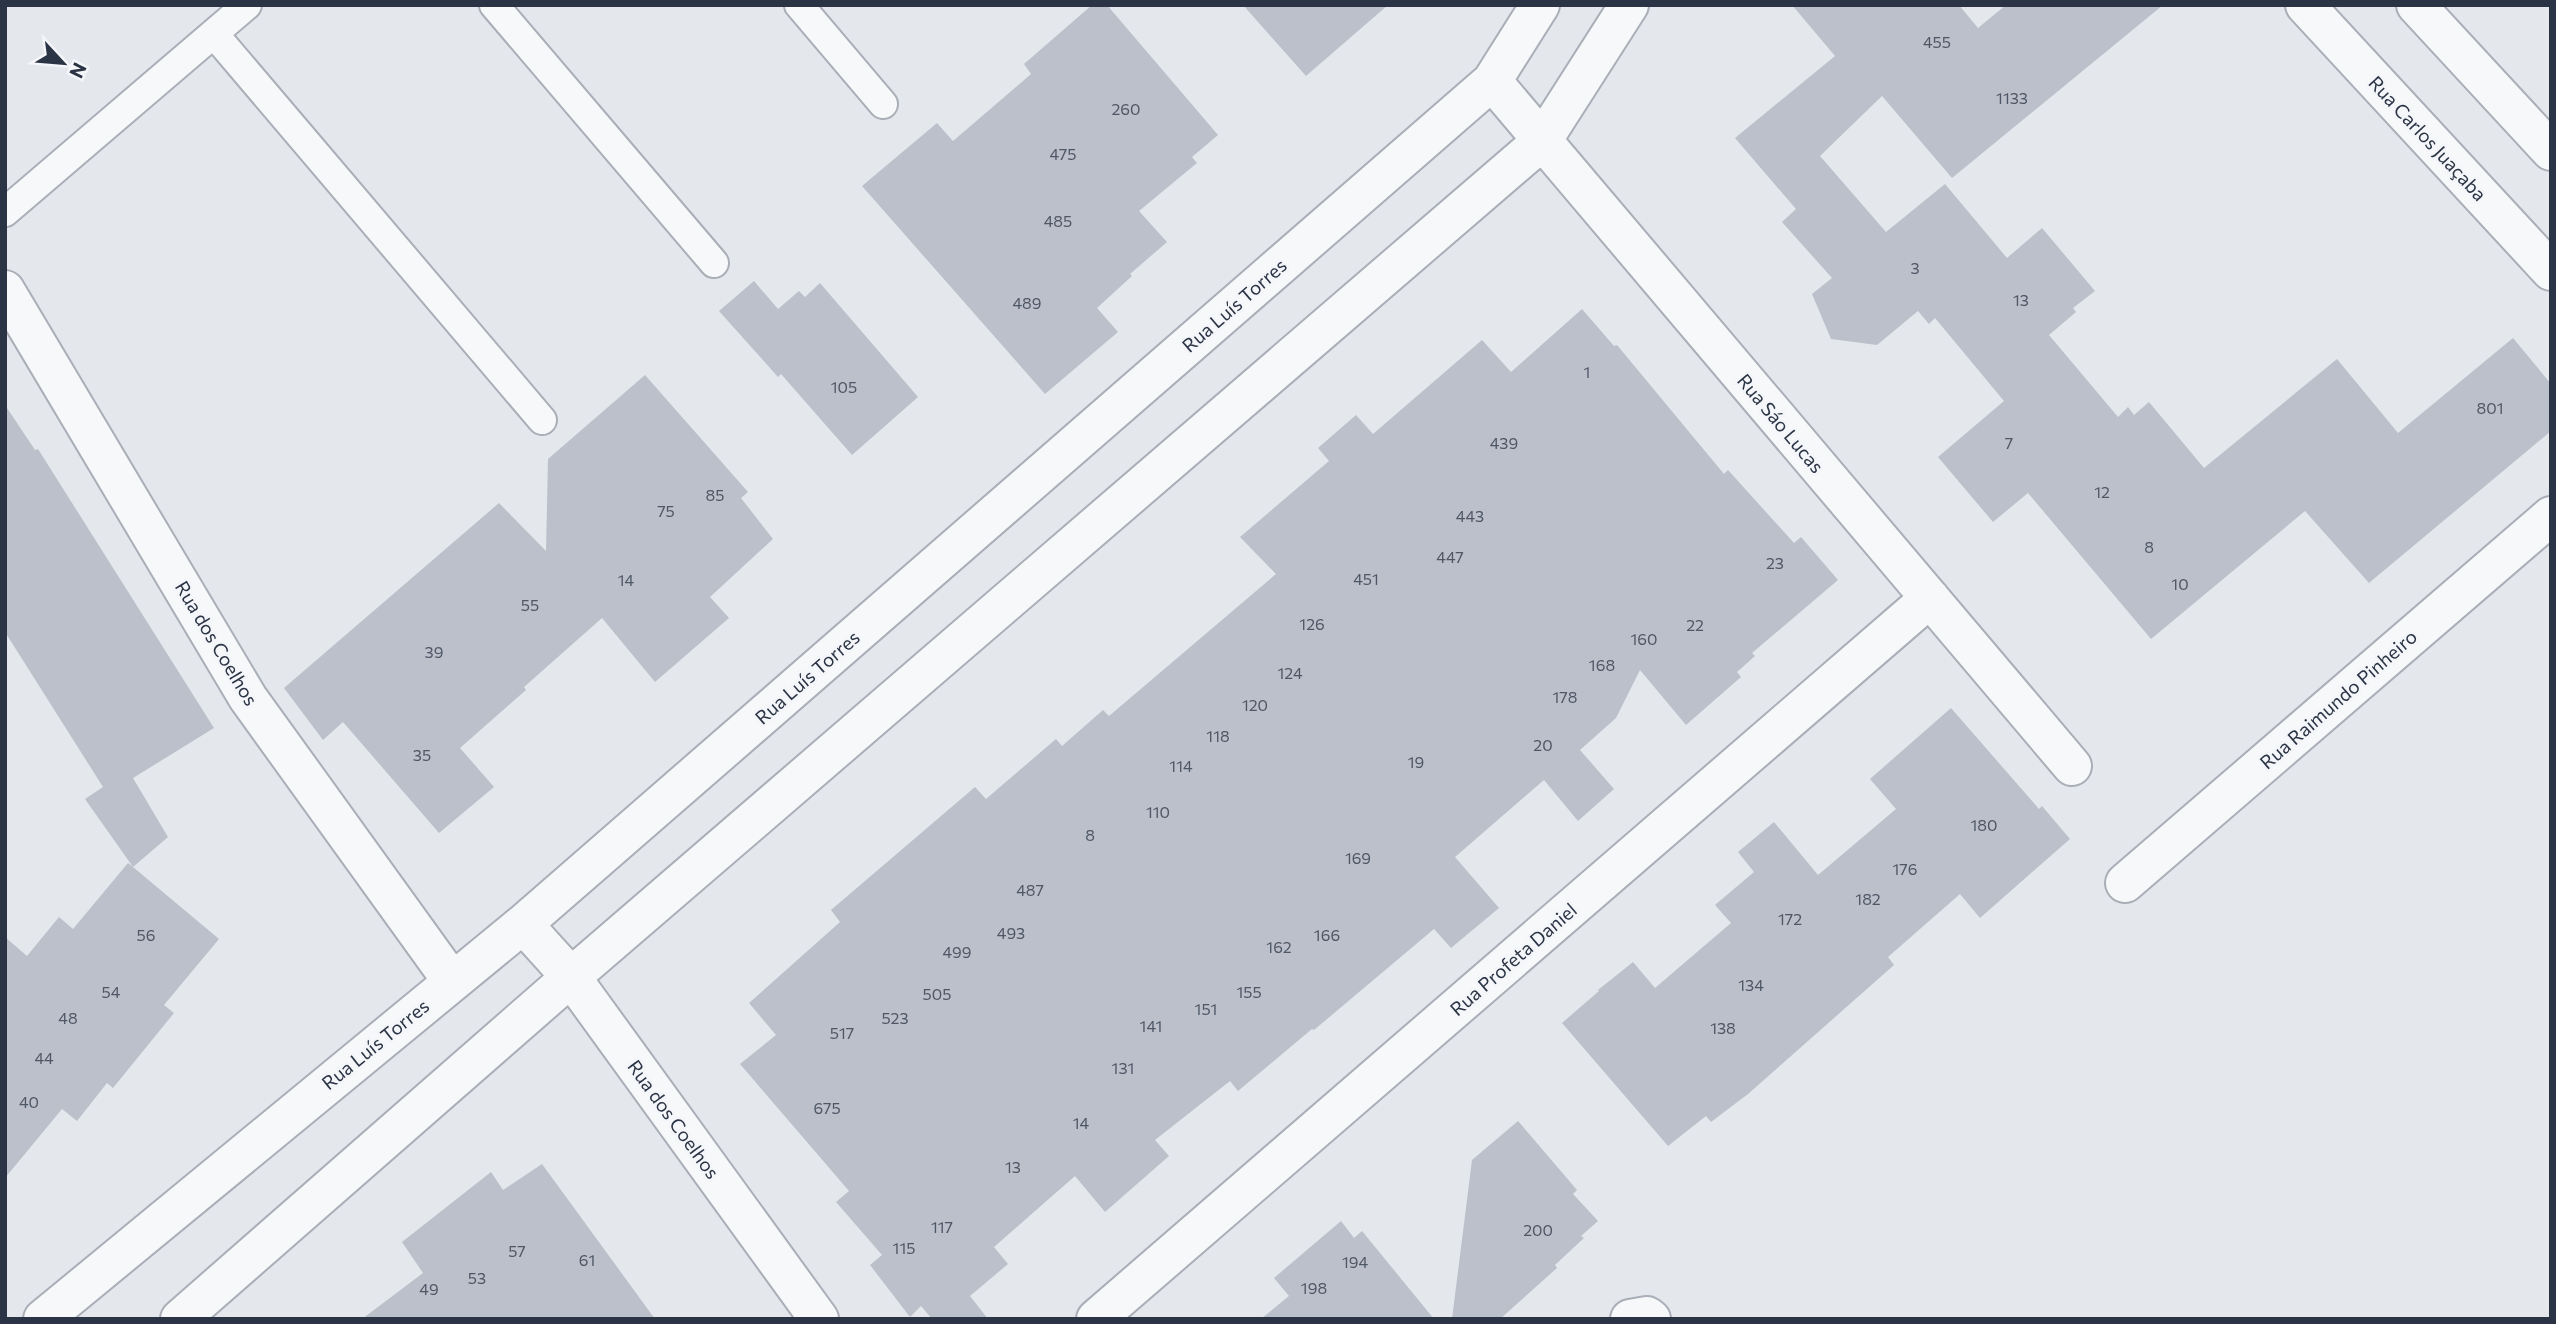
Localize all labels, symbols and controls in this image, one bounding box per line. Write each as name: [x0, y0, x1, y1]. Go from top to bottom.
north arrow: [28, 28, 98, 98]
house number: 455: [1923, 32, 1951, 51]
text: N: [65, 59, 92, 82]
street label: Rua Carlos Juaçaba: [2364, 71, 2492, 205]
house number: 1133: [1996, 88, 2028, 107]
house number: 260: [1112, 99, 1140, 118]
house number: 475: [1050, 144, 1076, 163]
house number: 485: [1044, 211, 1072, 230]
street label: Rua Luís Torres: [1177, 253, 1291, 357]
house number: 3: [1910, 258, 1920, 277]
house number: 13: [2013, 290, 2029, 309]
house number: 489: [1012, 293, 1042, 312]
house number: 1: [1584, 362, 1590, 381]
street label: Rua Sáo Lucas: [1733, 369, 1829, 477]
house number: 105: [831, 377, 857, 396]
house number: 801: [2477, 398, 2504, 417]
house number: 439: [1490, 433, 1518, 452]
house number: 7: [2005, 433, 2013, 452]
house number: 12: [2094, 482, 2110, 501]
house number: 85: [706, 485, 724, 504]
house number: 75: [657, 501, 675, 520]
house number: 443: [1456, 506, 1484, 525]
house number: 8: [2144, 537, 2154, 556]
house number: 447: [1436, 547, 1464, 566]
house number: 23: [1766, 553, 1784, 572]
house number: 451: [1353, 569, 1379, 588]
house number: 14: [618, 570, 635, 589]
house number: 10: [2171, 574, 2189, 593]
street label: Rua dos Coelhos: [171, 577, 263, 709]
house number: 55: [521, 595, 539, 614]
house number: 126: [1299, 614, 1325, 633]
house number: 22: [1686, 615, 1704, 634]
street label: Rua Luís Torres: [750, 625, 864, 729]
street label: Rua Raimundo Pinheiro: [2255, 625, 2421, 773]
house number: 160: [1631, 629, 1658, 648]
house number: 39: [425, 642, 443, 661]
house number: 168: [1589, 655, 1615, 674]
house number: 124: [1277, 663, 1303, 682]
house number: 178: [1553, 687, 1577, 706]
house number: 120: [1242, 695, 1268, 714]
house number: 118: [1206, 726, 1230, 745]
house number: 20: [1533, 735, 1553, 754]
house number: 35: [413, 745, 431, 764]
house number: 19: [1408, 752, 1424, 771]
house number: 114: [1169, 756, 1193, 775]
house number: 110: [1146, 802, 1170, 821]
house number: 180: [1971, 815, 1998, 834]
house number: 8: [1085, 825, 1095, 844]
house number: 169: [1345, 848, 1371, 867]
house number: 176: [1893, 859, 1917, 878]
house number: 487: [1016, 880, 1044, 899]
house number: 182: [1855, 889, 1881, 908]
street label: Rua Profeta Daniel: [1445, 898, 1581, 1020]
house number: 172: [1778, 909, 1802, 928]
house number: 493: [997, 923, 1025, 942]
house number: 56: [137, 925, 155, 944]
house number: 166: [1314, 925, 1340, 944]
house number: 162: [1266, 937, 1292, 956]
house number: 499: [942, 942, 972, 961]
house number: 134: [1738, 975, 1764, 994]
house number: 54: [102, 982, 121, 1001]
house number: 155: [1236, 982, 1262, 1001]
house number: 505: [923, 984, 951, 1003]
street label: Rua Luís Torres: [317, 994, 433, 1094]
house number: 151: [1195, 999, 1217, 1018]
house number: 48: [58, 1008, 78, 1027]
house number: 523: [881, 1008, 909, 1027]
house number: 141: [1140, 1016, 1162, 1035]
house number: 138: [1710, 1018, 1736, 1037]
house number: 517: [830, 1023, 854, 1042]
house number: 44: [34, 1048, 54, 1067]
street label: Rua dos Coelhos: [623, 1055, 725, 1183]
house number: 131: [1112, 1058, 1134, 1077]
house number: 40: [19, 1092, 39, 1111]
house number: 675: [813, 1098, 841, 1117]
house number: 14: [1073, 1113, 1090, 1132]
house number: 13: [1005, 1157, 1021, 1176]
house number: 117: [931, 1217, 953, 1236]
house number: 200: [1523, 1220, 1553, 1239]
house number: 115: [893, 1238, 915, 1257]
house number: 57: [508, 1241, 526, 1260]
house number: 61: [579, 1250, 595, 1269]
house number: 194: [1342, 1252, 1368, 1271]
house number: 53: [468, 1268, 486, 1287]
house number: 198: [1301, 1278, 1327, 1297]
house number: 49: [419, 1279, 439, 1298]

